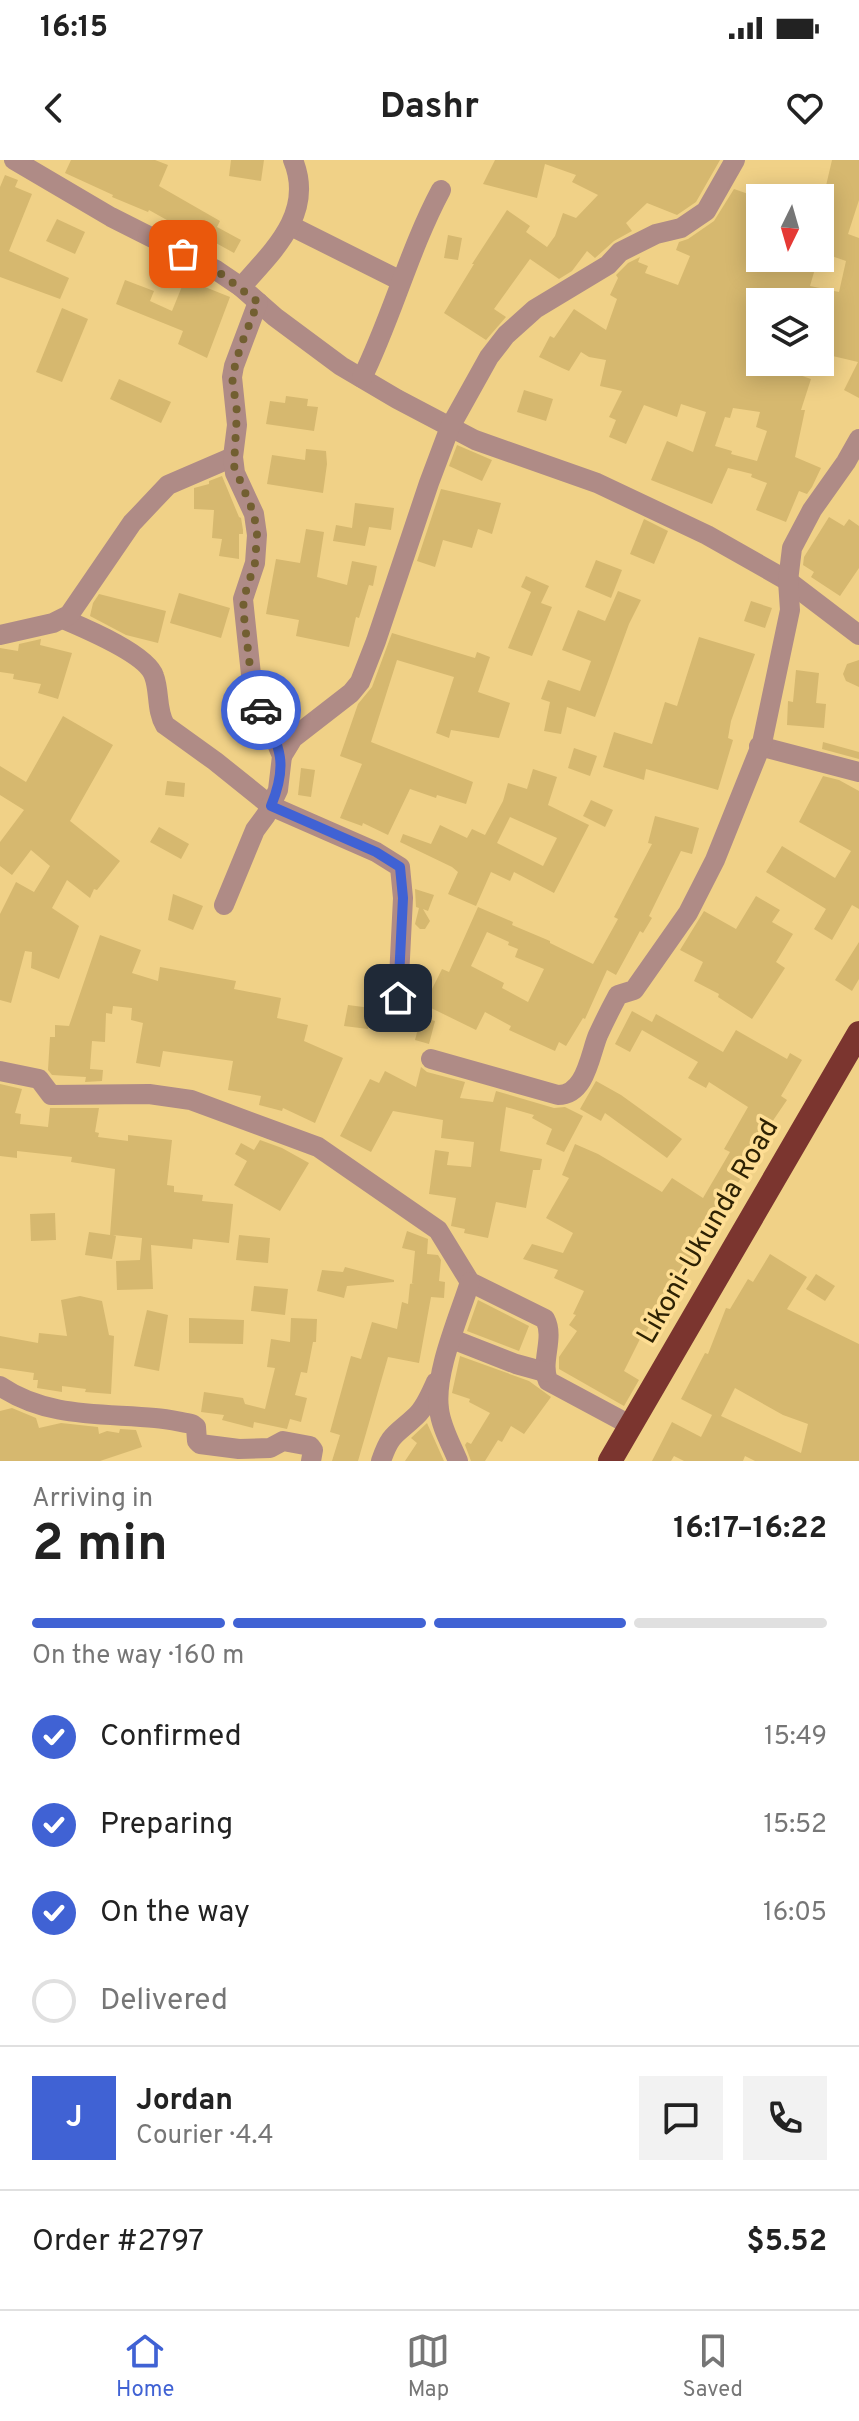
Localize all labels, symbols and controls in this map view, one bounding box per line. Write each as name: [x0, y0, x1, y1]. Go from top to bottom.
text: 16:15: [40, 10, 108, 47]
text: Dashr: [380, 85, 479, 131]
icon: back: [32, 86, 76, 130]
icon: heart: [783, 86, 827, 130]
north arrow: [746, 184, 834, 272]
map controls: [746, 184, 834, 376]
pin: [149, 220, 217, 288]
icon: bag: [161, 232, 205, 276]
button: layers: [746, 288, 834, 376]
courier: [221, 670, 301, 750]
icon: car: [239, 688, 283, 732]
pin: [364, 964, 432, 1032]
icon: home: [376, 976, 420, 1020]
street label: Likoni-Ukunda Road: [630, 1113, 788, 1351]
text: Arriving in: [32, 1483, 153, 1516]
text: 16:17–16:22: [673, 1511, 827, 1548]
text: 2 min: [32, 1513, 168, 1579]
text: On the way · 160 m: [32, 1640, 244, 1673]
icon: check: [32, 1715, 76, 1759]
text: Confirmed: [100, 1719, 242, 1756]
text: 15:49: [764, 1721, 827, 1754]
icon: check: [32, 1803, 76, 1847]
text: Preparing: [100, 1807, 233, 1844]
text: 15:52: [763, 1809, 827, 1842]
icon: check: [32, 1891, 76, 1935]
text: On the way: [100, 1895, 250, 1932]
text: 16:05: [763, 1897, 827, 1930]
text: Delivered: [100, 1983, 228, 2020]
button: chat: [639, 2076, 723, 2160]
button: phone: [743, 2076, 827, 2160]
text: Jordan: [136, 2083, 233, 2120]
text: J: [66, 2100, 82, 2137]
text: Courier · 4.4: [136, 2120, 274, 2153]
text: Order #2797: [32, 2224, 204, 2261]
text: $5.52: [747, 2224, 827, 2261]
tab: Home: [116, 2329, 174, 2404]
tab: Map: [406, 2329, 450, 2404]
tab: Saved: [683, 2329, 743, 2404]

